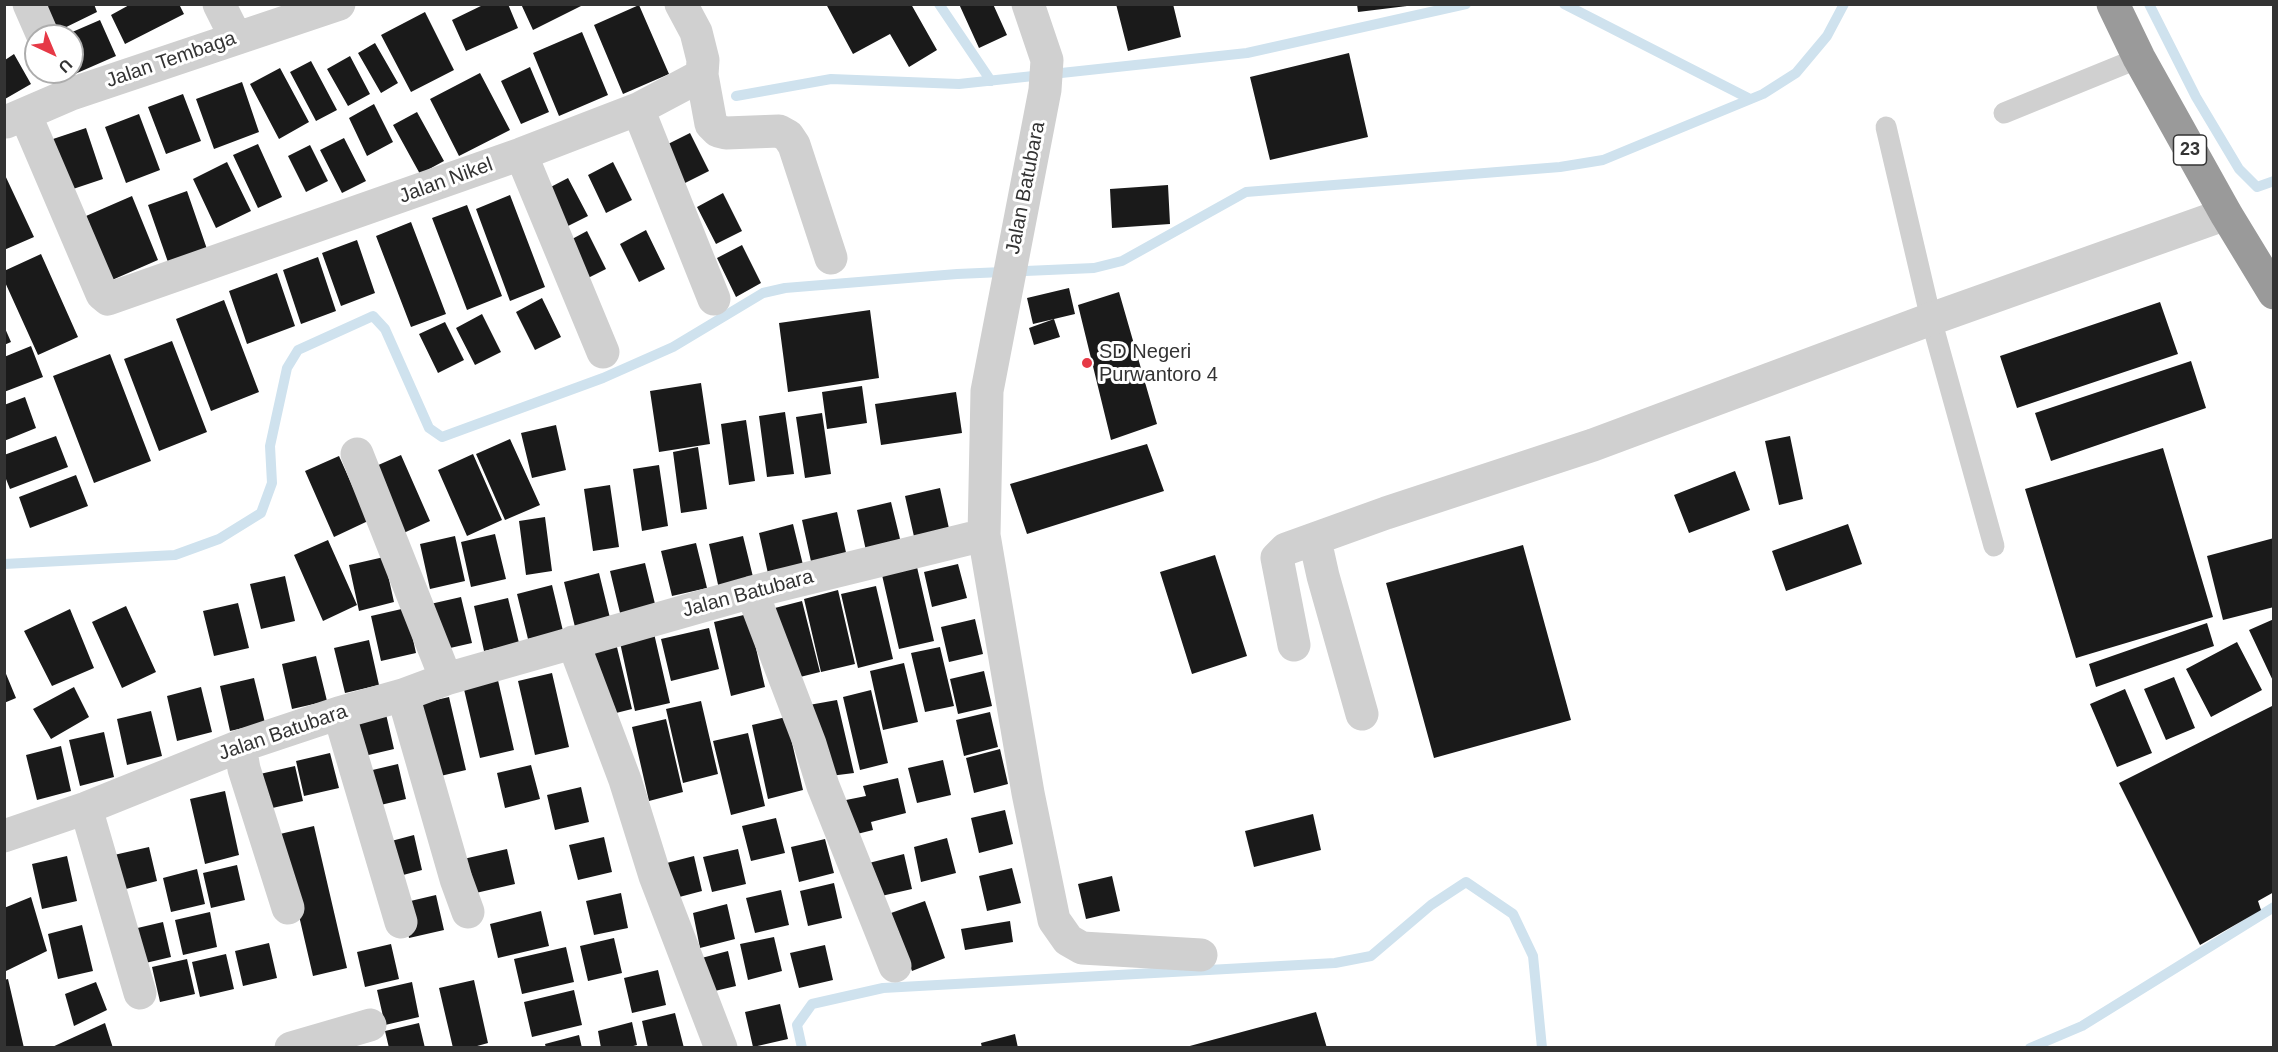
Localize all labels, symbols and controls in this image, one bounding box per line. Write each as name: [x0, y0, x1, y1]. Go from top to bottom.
north arrow: [24, 24, 84, 84]
street label: Jalan Tembaga: [103, 27, 239, 93]
text: U: [55, 56, 76, 76]
street label: Jalan Batubara: [1001, 120, 1051, 256]
road number: 23: [2174, 135, 2206, 165]
street label: Jalan Nikel: [396, 153, 496, 209]
place label: SD Negeri Purwantoro 4: [1099, 340, 1218, 387]
marker: SD Negeri Purwantoro 4: [1080, 356, 1094, 370]
street label: Jalan Batubara: [680, 565, 816, 623]
street label: Jalan Batubara: [215, 700, 351, 766]

